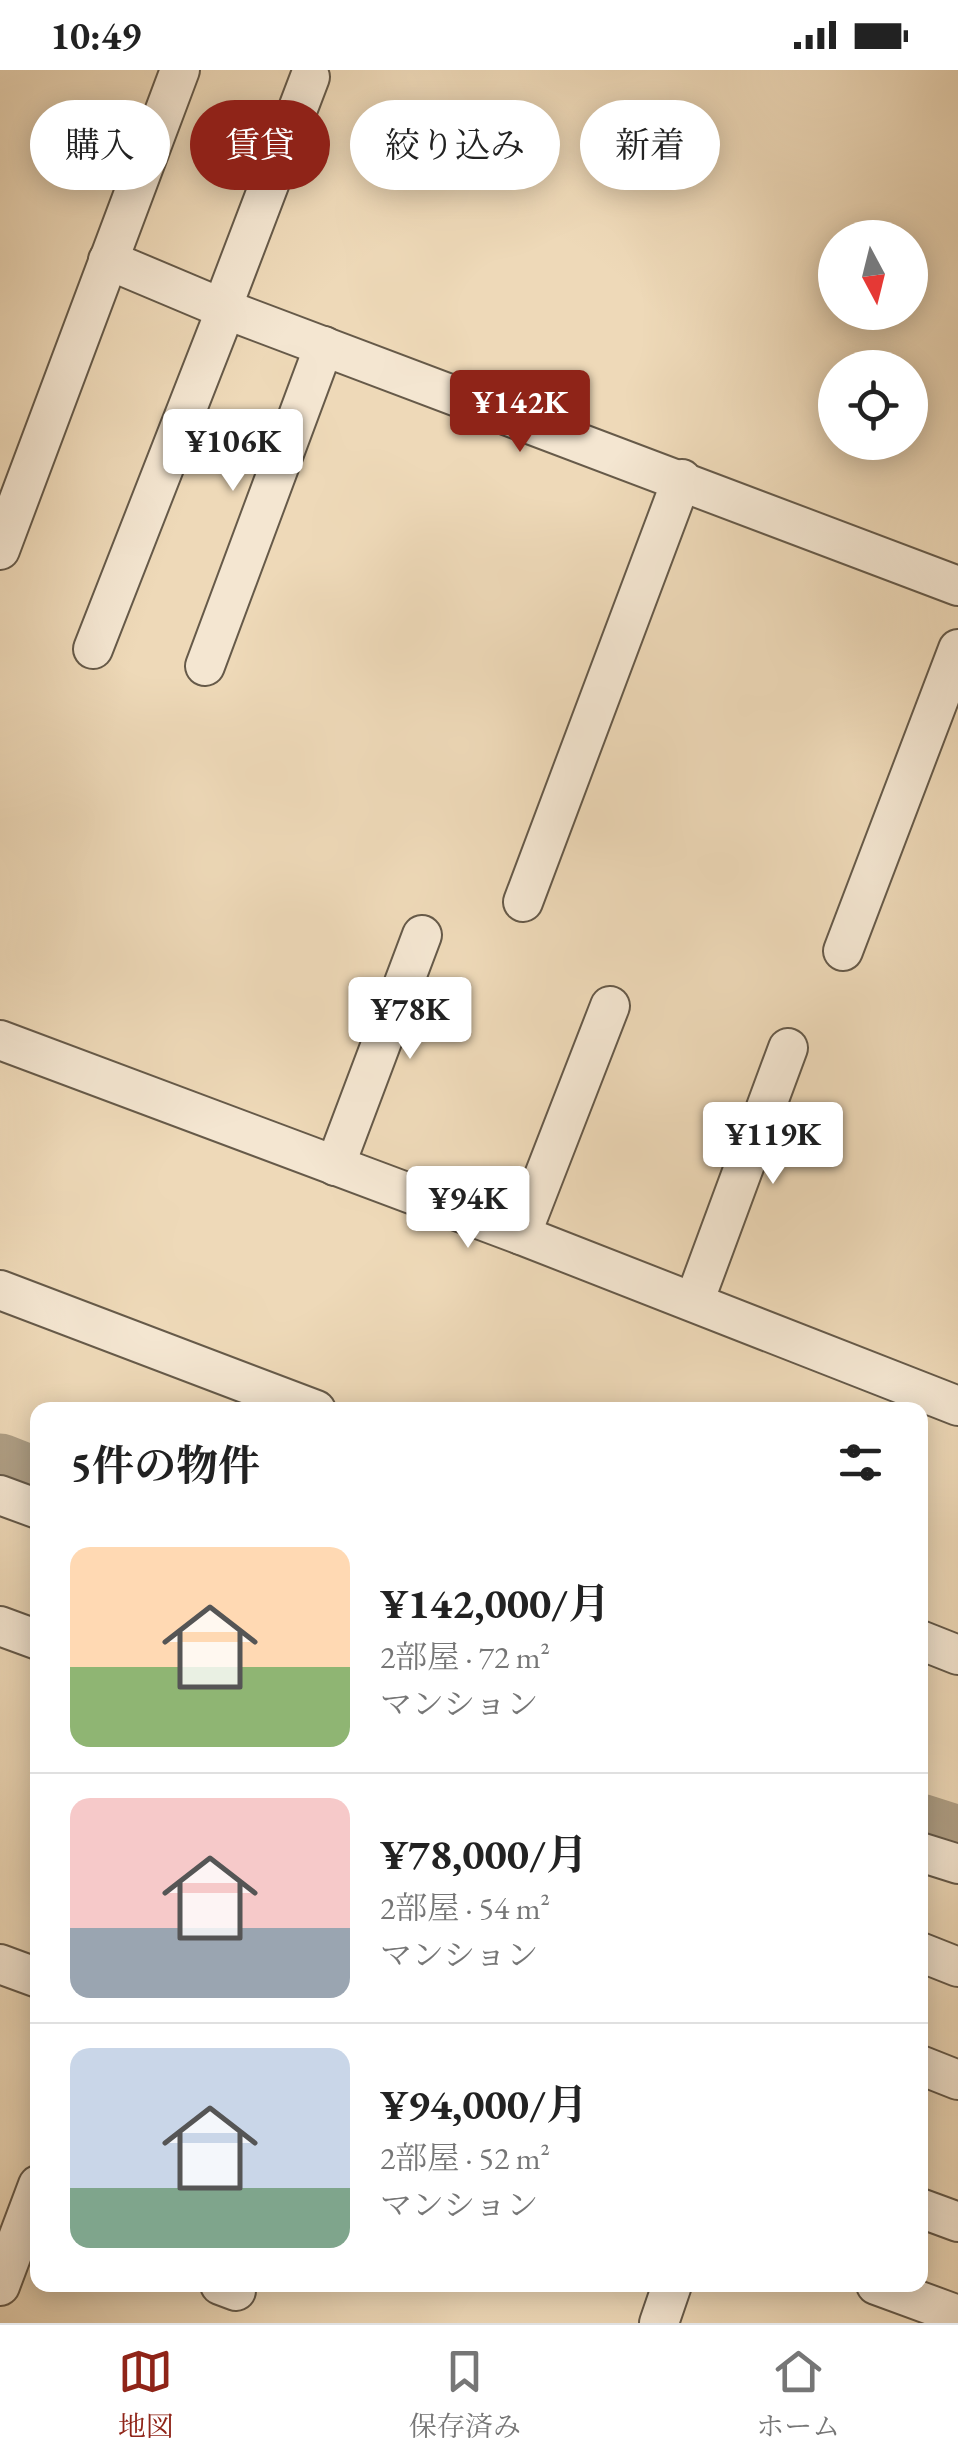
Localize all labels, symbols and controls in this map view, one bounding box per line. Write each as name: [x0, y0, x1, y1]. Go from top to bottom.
text: 10:49: [50, 11, 141, 60]
chip: 購入: [30, 100, 170, 190]
chip: 賃貸: [190, 100, 330, 190]
chip: 絞り込み: [350, 100, 560, 190]
chip: 新着: [580, 100, 720, 190]
north arrow: [818, 220, 928, 330]
map controls: [818, 220, 928, 460]
button: locate: [818, 350, 928, 460]
pin: ¥142K: [450, 370, 590, 455]
text: ¥142K: [472, 381, 568, 423]
pin: ¥106K: [163, 409, 303, 494]
text: ¥106K: [185, 420, 281, 462]
pin: ¥78K: [351, 977, 469, 1062]
text: ¥78K: [370, 988, 450, 1030]
pin: ¥119K: [703, 1102, 843, 1187]
text: ¥119K: [725, 1113, 821, 1155]
pin: ¥94K: [409, 1166, 527, 1251]
text: ¥94K: [428, 1177, 508, 1219]
icon: filters: [833, 1435, 888, 1490]
text: 5件の物件: [70, 1438, 260, 1493]
text: ¥142,000/月: [380, 1576, 610, 1631]
icon: home: [150, 1587, 270, 1707]
text: 2部屋 · 72 m²: [380, 1636, 550, 1678]
text: マンション: [380, 1683, 539, 1725]
text: ¥78,000/月: [380, 1827, 588, 1882]
icon: home: [150, 1838, 270, 1958]
text: 2部屋 · 54 m²: [380, 1887, 550, 1929]
text: マンション: [380, 1934, 539, 1976]
text: ¥94,000/月: [380, 2077, 588, 2132]
icon: home: [150, 2088, 270, 2208]
text: 2部屋 · 52 m²: [380, 2137, 550, 2179]
text: マンション: [380, 2184, 539, 2226]
tab: 地図: [118, 2344, 174, 2444]
tab: 保存済み: [409, 2344, 521, 2444]
tab: ホーム: [756, 2344, 840, 2444]

